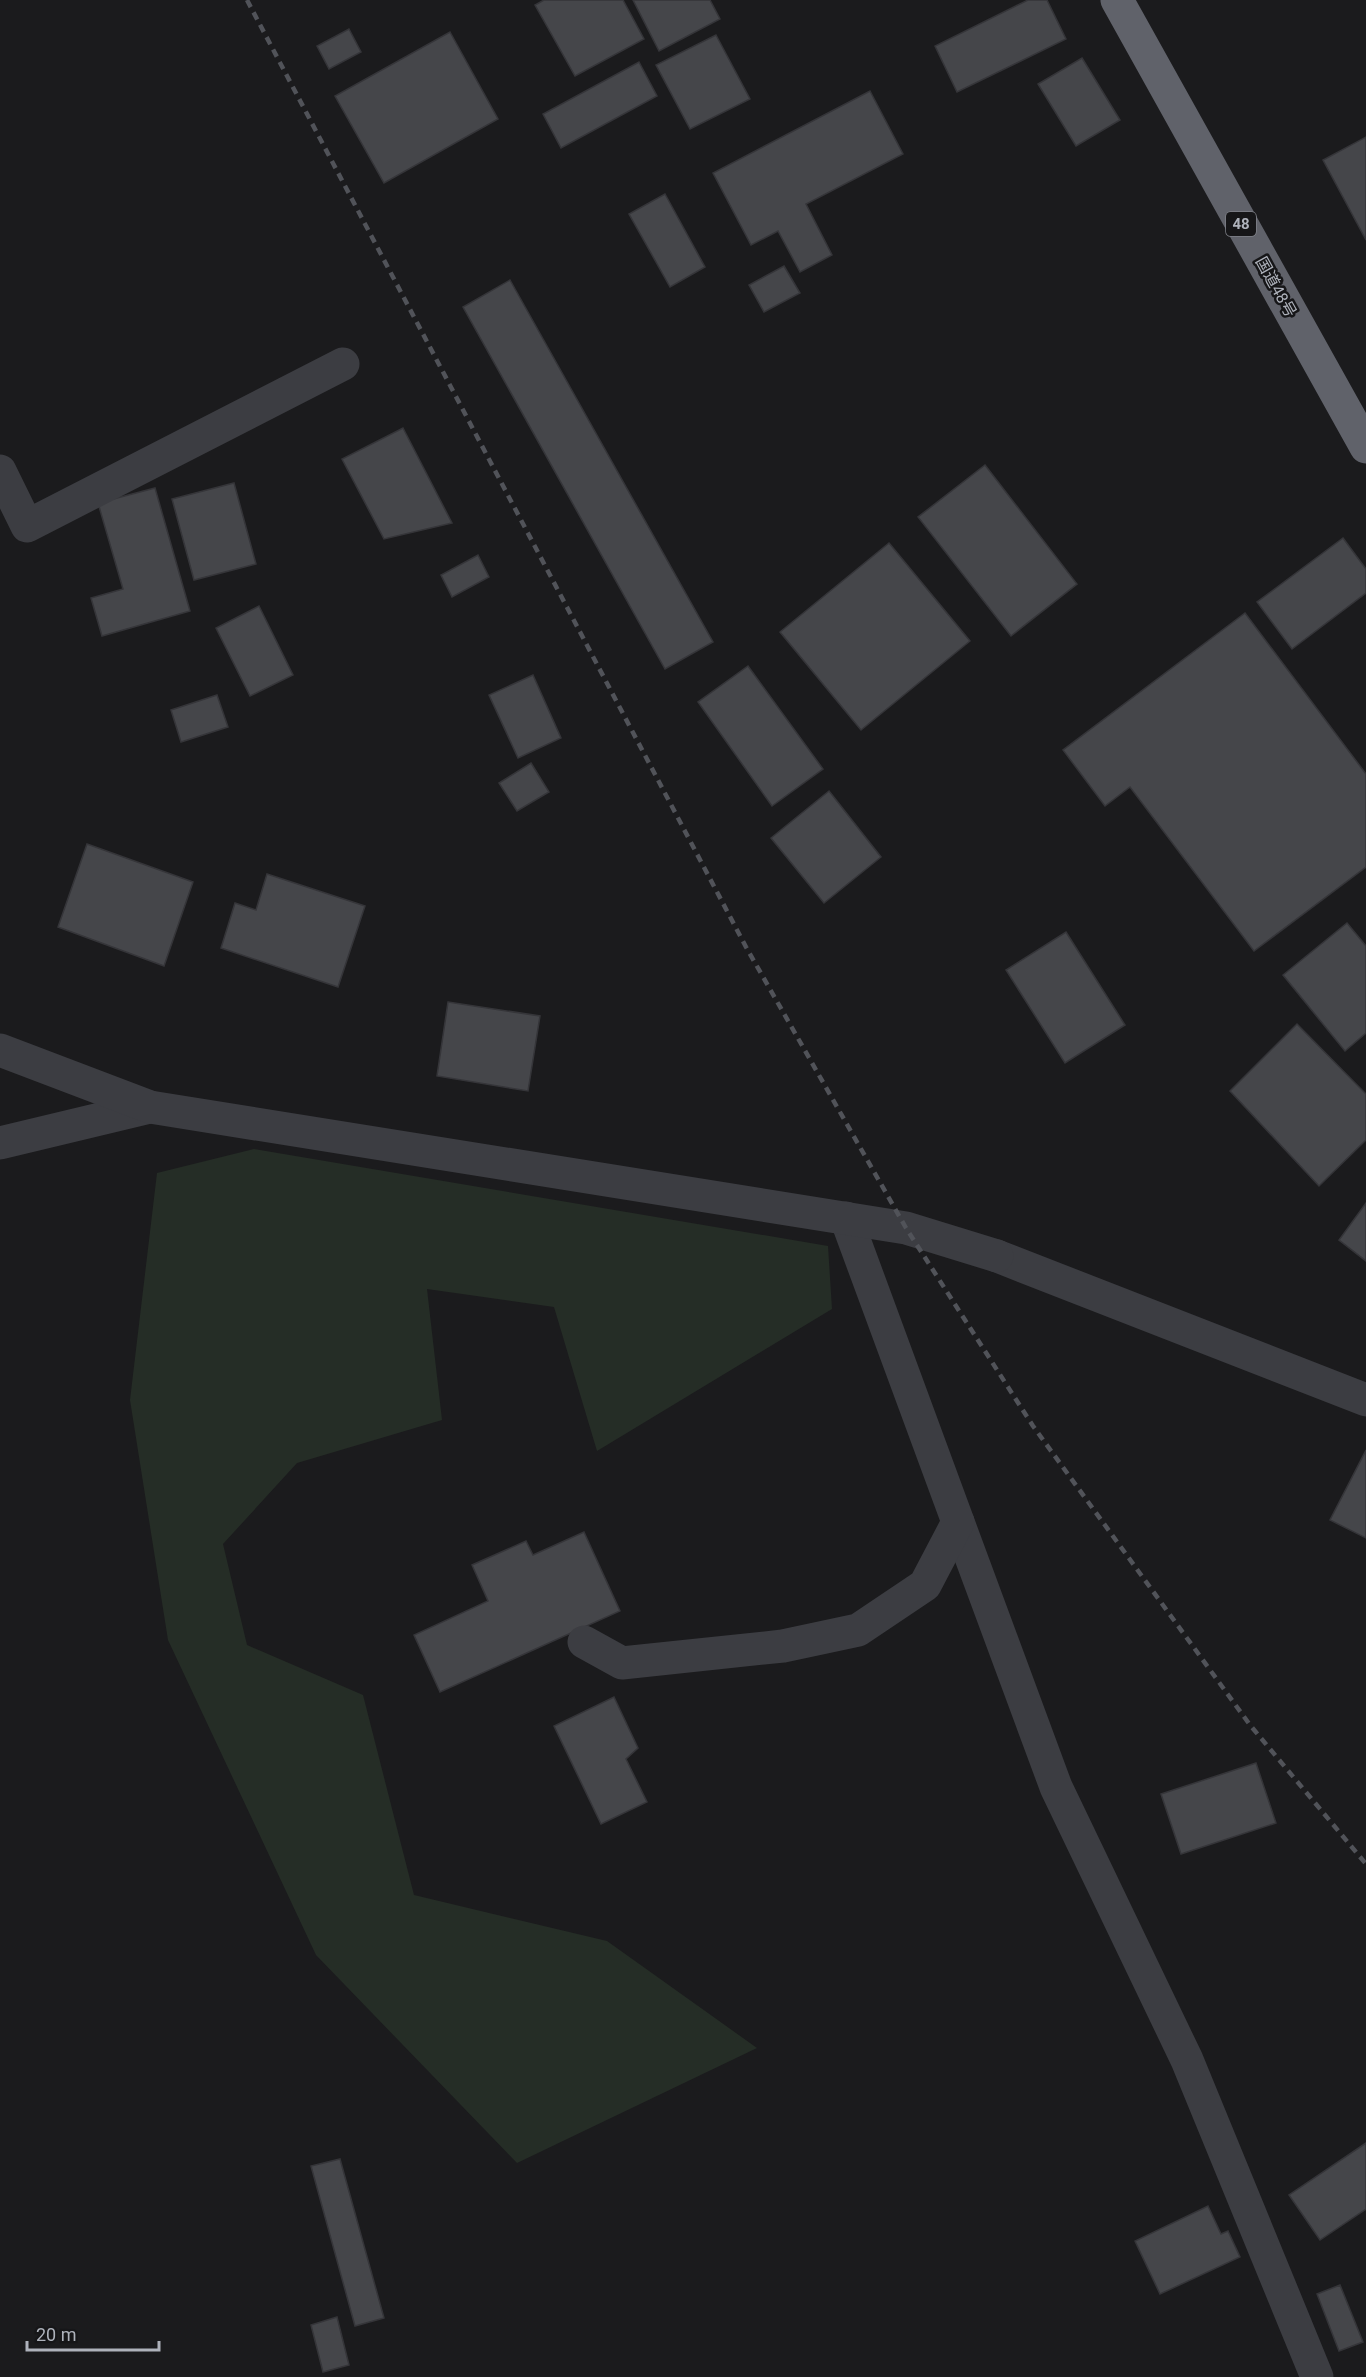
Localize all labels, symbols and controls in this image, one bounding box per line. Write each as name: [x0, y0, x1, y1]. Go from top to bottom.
road number: 48: [1226, 212, 1256, 236]
street label: 国道48号: [1252, 254, 1300, 320]
scale bar: [27, 2314, 159, 2352]
text: 20 m: [36, 2324, 76, 2345]

